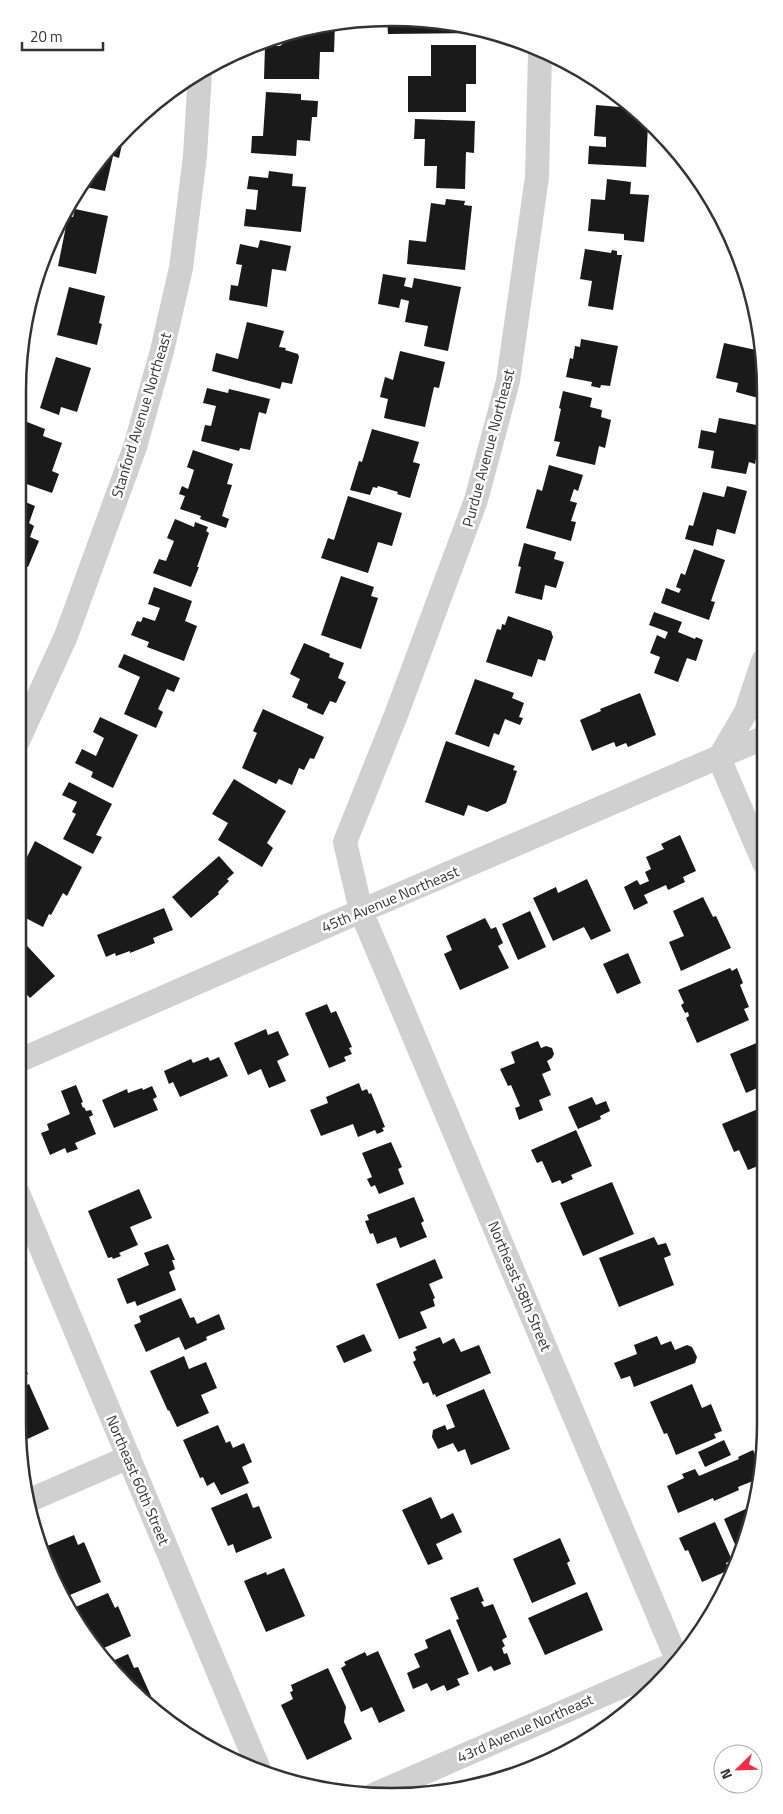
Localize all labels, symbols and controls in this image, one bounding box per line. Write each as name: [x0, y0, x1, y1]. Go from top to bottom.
scale bar: [22, 20, 104, 52]
text: 20 m: [30, 25, 63, 48]
street label: Stanford Avenue Northeast: [105, 329, 177, 501]
street label: Purdue Avenue Northeast: [456, 366, 520, 530]
street label: 45th Avenue Northeast: [318, 859, 463, 938]
street label: Northeast 58th Street: [482, 1217, 558, 1355]
street label: Northeast 60th Street: [100, 1411, 176, 1549]
street label: 43rd Avenue Northeast: [453, 1687, 598, 1768]
north arrow: [713, 1744, 763, 1794]
text: N: [714, 1766, 737, 1783]

